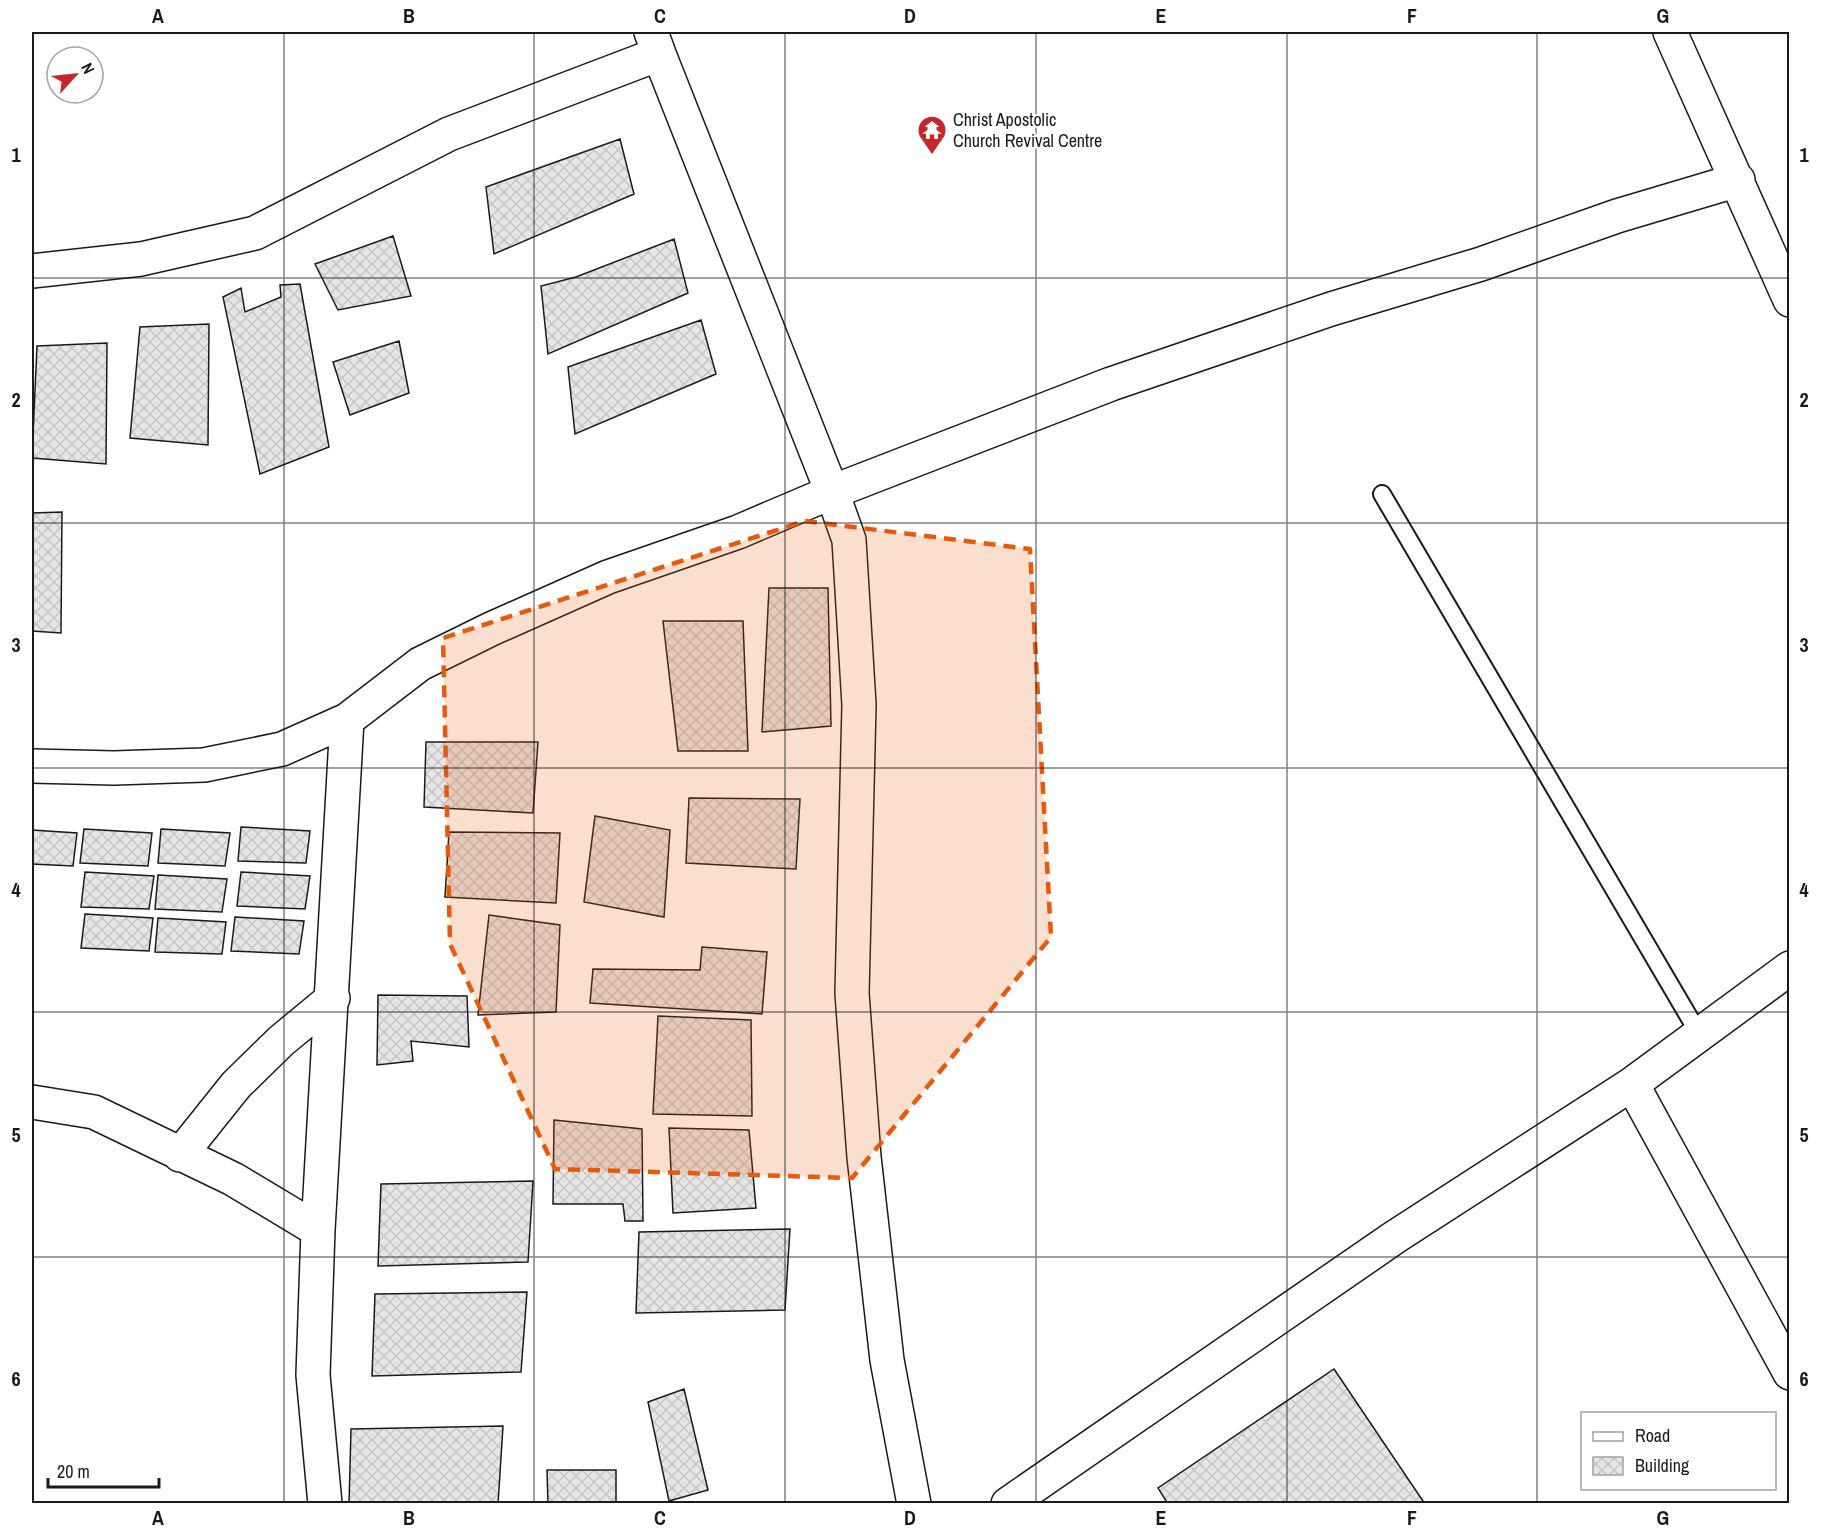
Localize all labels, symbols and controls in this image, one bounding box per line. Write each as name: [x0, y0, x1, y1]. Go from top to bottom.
text: A: [152, 2, 164, 29]
text: B: [403, 2, 415, 29]
text: C: [654, 2, 666, 29]
text: D: [904, 2, 916, 29]
text: E: [1156, 2, 1167, 29]
text: F: [1407, 2, 1417, 29]
text: G: [1657, 2, 1669, 29]
north arrow: [45, 45, 105, 105]
text: N: [76, 59, 100, 77]
place label: Christ Apostolic Church Revival Centre: [953, 107, 1102, 153]
temple icon: Christ Apostolic Church Revival Centre: [916, 114, 948, 156]
text: 1: [11, 141, 21, 168]
text: 1: [1799, 141, 1809, 168]
text: 2: [11, 386, 21, 413]
text: 2: [1799, 386, 1809, 413]
text: 3: [11, 631, 21, 658]
text: 3: [1799, 631, 1809, 658]
text: 4: [11, 876, 21, 903]
text: 4: [1799, 876, 1809, 903]
text: 5: [11, 1121, 21, 1148]
text: 5: [1799, 1121, 1809, 1148]
text: 6: [11, 1365, 21, 1392]
text: 6: [1799, 1365, 1809, 1392]
legend: [1581, 1412, 1776, 1490]
text: Road: [1635, 1423, 1670, 1448]
scale bar: [48, 1451, 159, 1489]
text: Building: [1635, 1453, 1690, 1478]
text: 20 m: [57, 1459, 90, 1484]
text: A: [152, 1504, 164, 1531]
text: B: [403, 1504, 415, 1531]
text: C: [654, 1504, 666, 1531]
text: D: [904, 1504, 916, 1531]
text: E: [1156, 1504, 1167, 1531]
text: F: [1407, 1504, 1417, 1531]
text: G: [1657, 1504, 1669, 1531]

